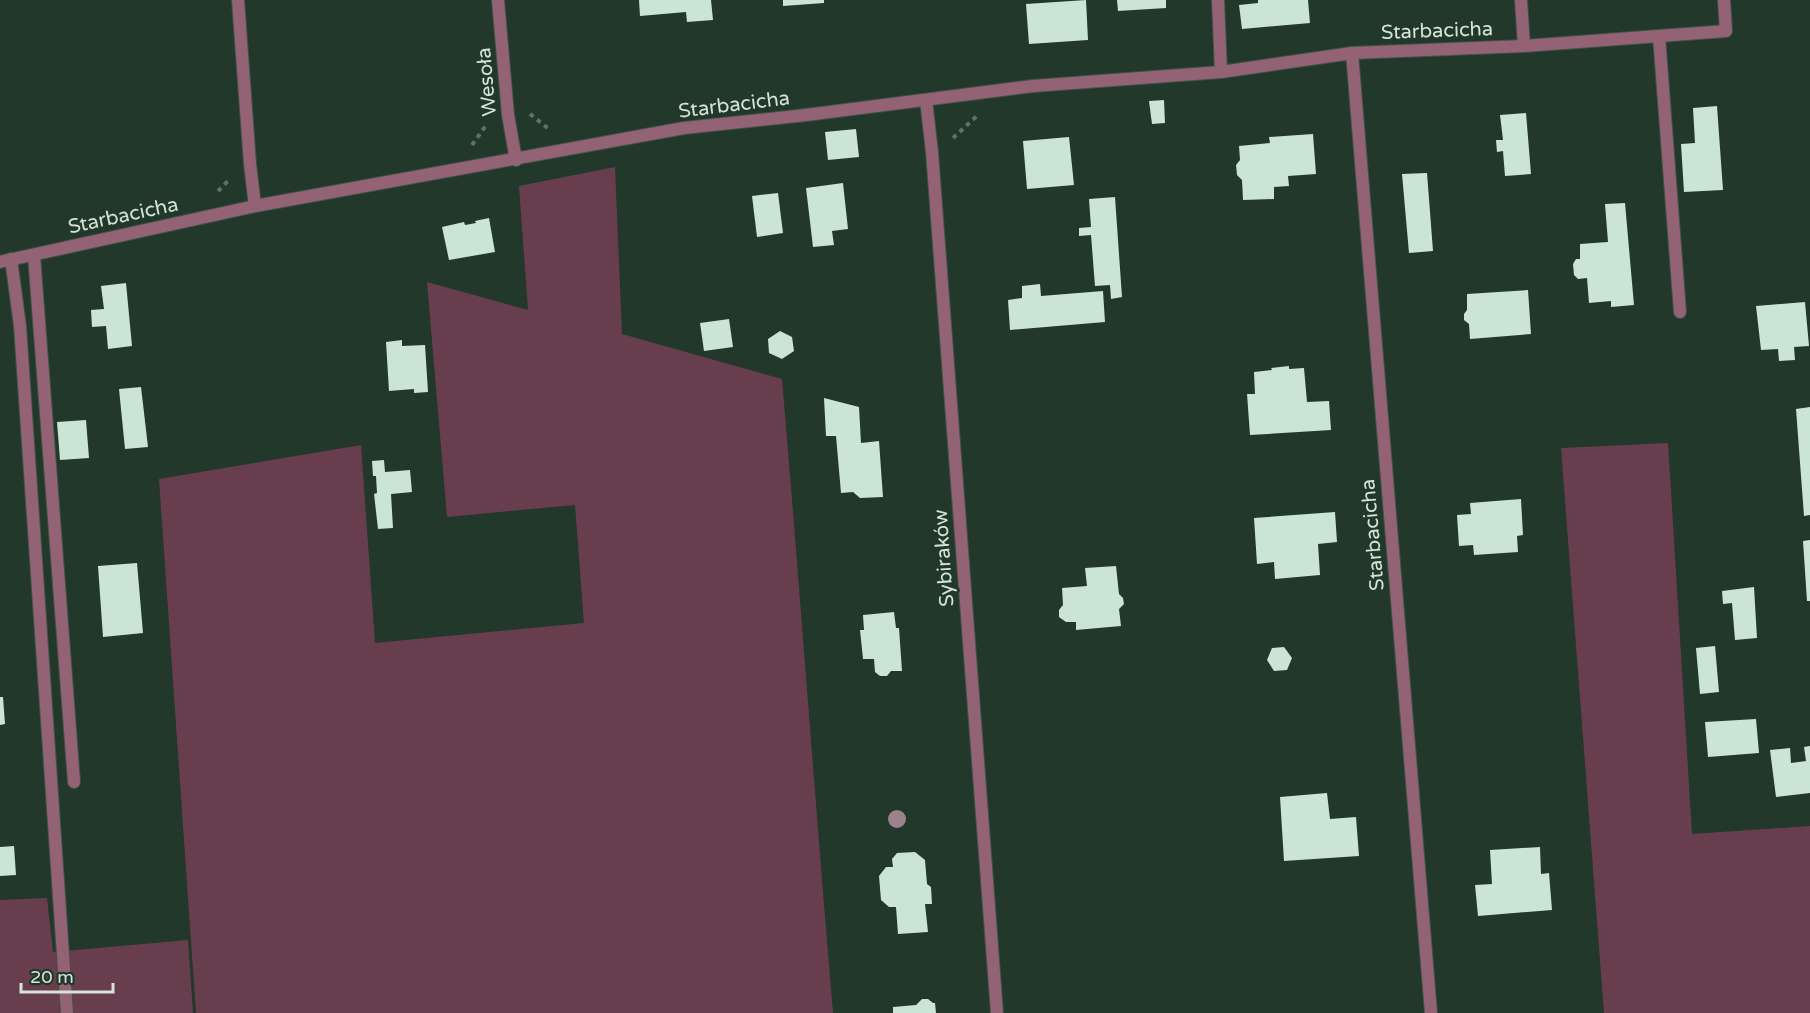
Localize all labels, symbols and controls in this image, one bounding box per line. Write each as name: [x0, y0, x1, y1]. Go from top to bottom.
street label: Starbacicha: [1381, 17, 1493, 45]
street label: Wesoła: [472, 47, 502, 117]
street label: Starbacicha: [677, 86, 791, 124]
street label: Starbacicha: [66, 193, 180, 239]
street label: Starbacicha: [1356, 478, 1390, 592]
street label: Sybiraków: [929, 508, 959, 607]
scale bar: [21, 956, 112, 994]
text: 20 m: [30, 966, 74, 988]

